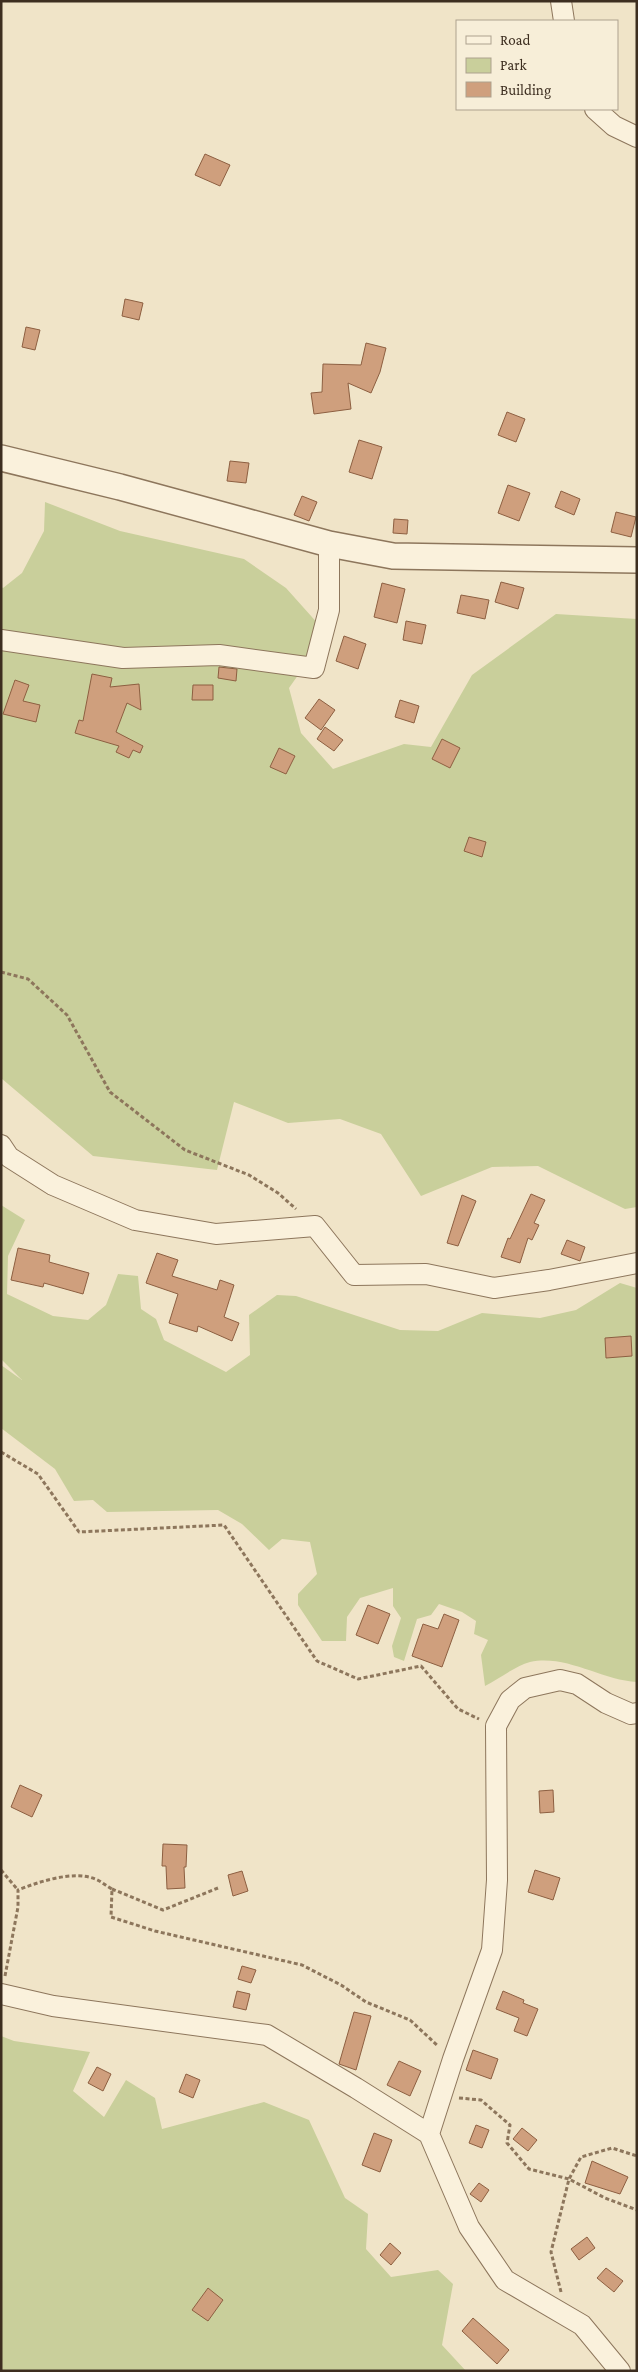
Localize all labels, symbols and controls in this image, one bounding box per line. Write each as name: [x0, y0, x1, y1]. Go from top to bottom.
legend: [456, 20, 618, 110]
text: Road: [500, 32, 531, 48]
text: Park: [500, 57, 527, 73]
text: Building: [500, 82, 551, 99]

